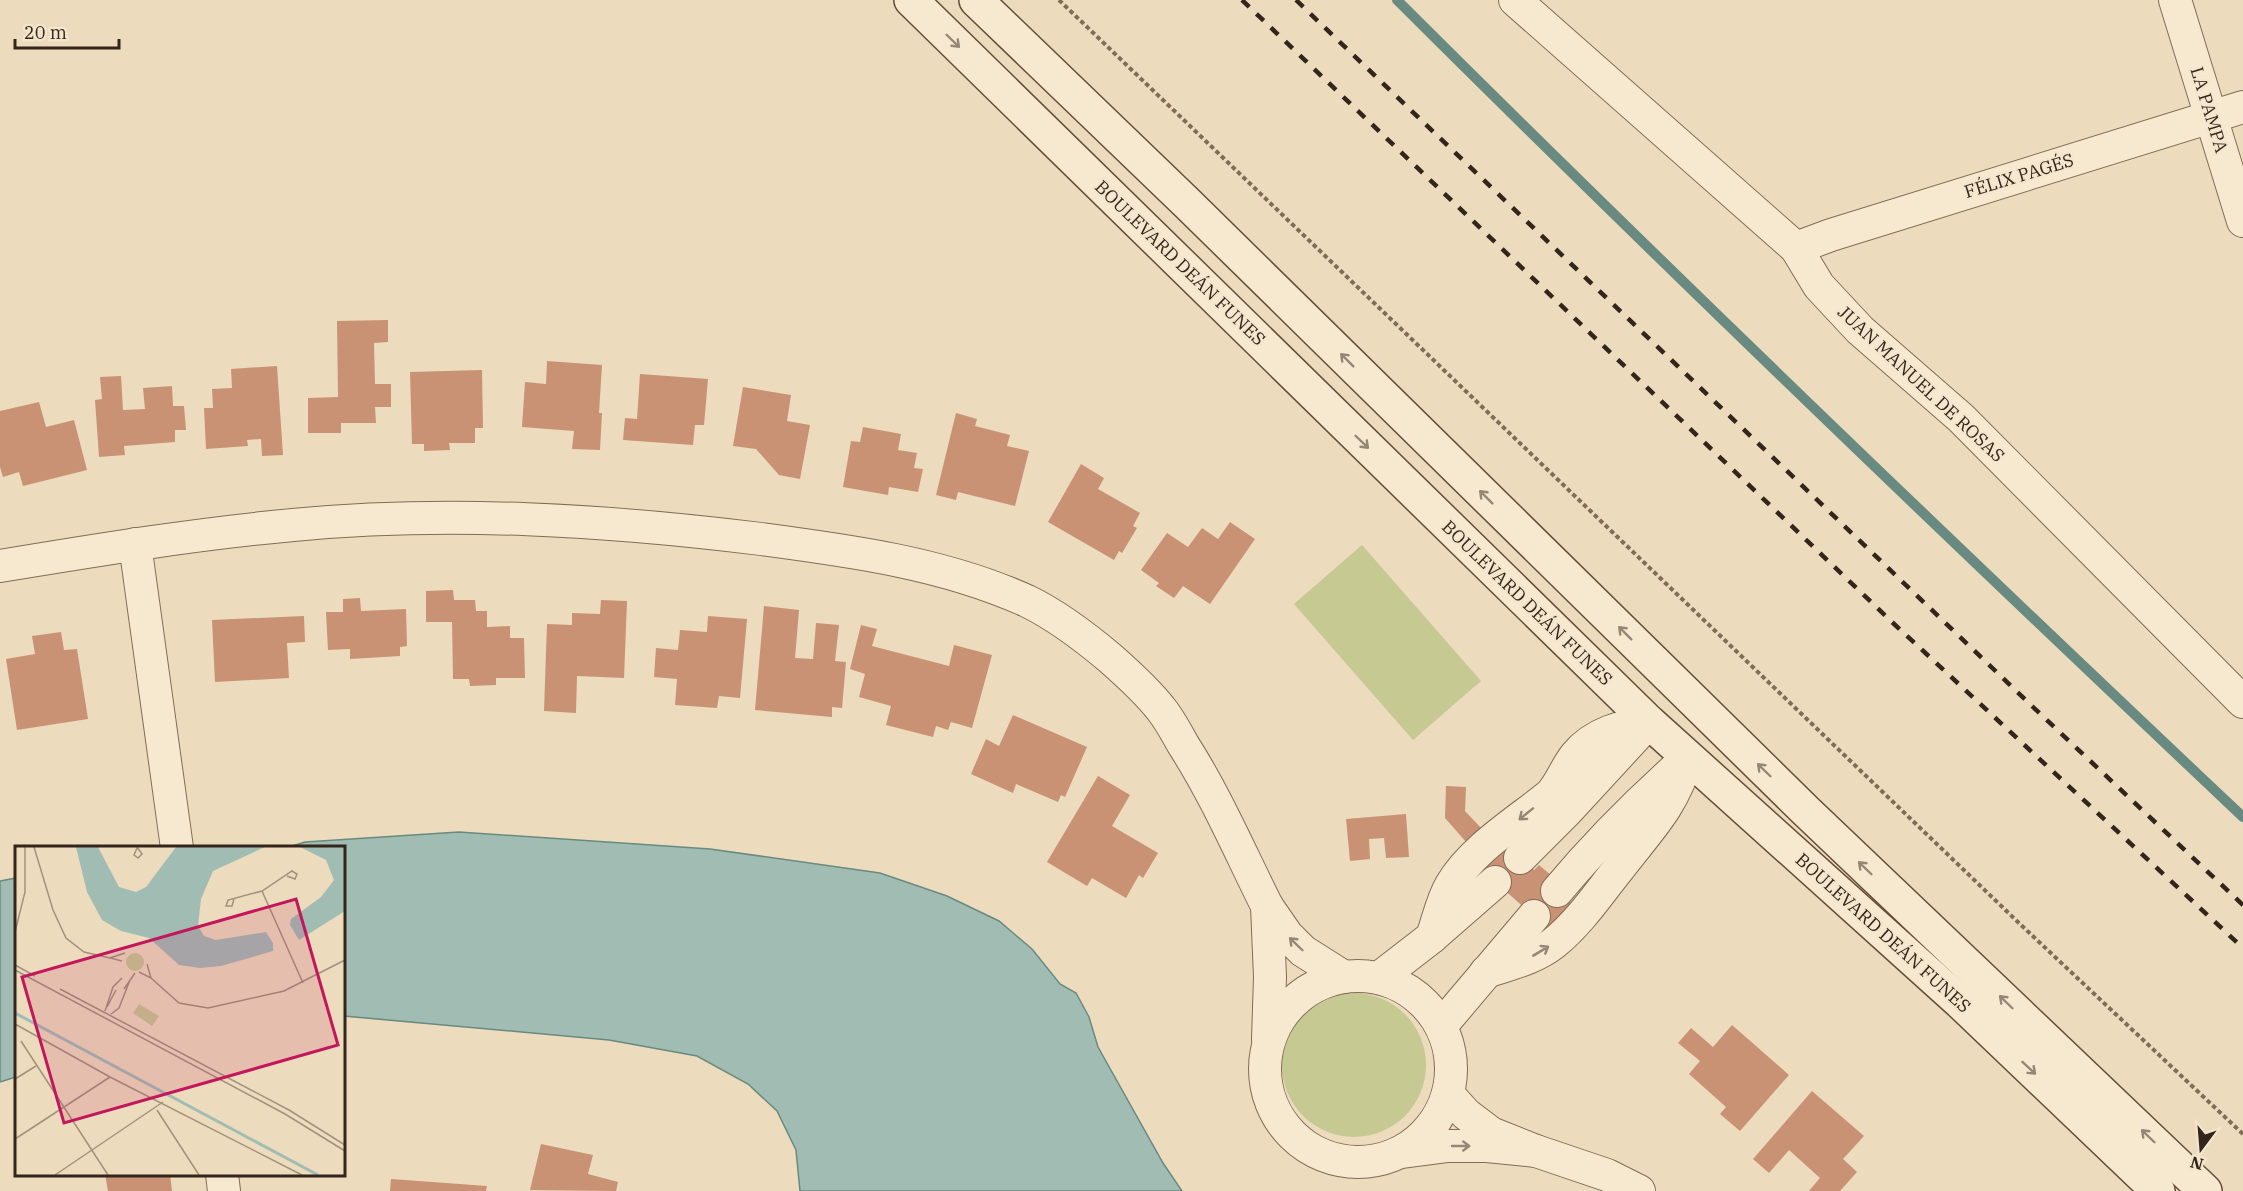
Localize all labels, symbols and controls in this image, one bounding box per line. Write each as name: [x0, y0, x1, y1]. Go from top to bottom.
scale bar: [15, 12, 118, 50]
text: 20 m: [24, 21, 67, 44]
one-way arrow: [945, 34, 960, 48]
street label: LA PAMPA: [2186, 64, 2234, 156]
street label: FÉLIX PAGÉS: [1961, 148, 2076, 203]
street label: BOULEVARD DEÁN FUNES: [1090, 175, 1270, 350]
street label: JUAN MANUEL DE ROSAS: [1833, 300, 2010, 467]
one-way arrow: [1339, 353, 1354, 367]
one-way arrow: [1355, 435, 1370, 449]
one-way arrow: [1478, 489, 1493, 504]
street label: BOULEVARD DEÁN FUNES: [1437, 515, 1617, 690]
one-way arrow: [1617, 626, 1632, 641]
one-way arrow: [1756, 763, 1771, 777]
one-way arrow: [1518, 808, 1534, 821]
inset map: [15, 846, 345, 1176]
street label: BOULEVARD DEÁN FUNES: [1791, 848, 1976, 1017]
one-way arrow: [1858, 861, 1873, 875]
one-way arrow: [1288, 936, 1303, 951]
one-way arrow: [1532, 945, 1549, 957]
one-way arrow: [1999, 995, 2014, 1009]
one-way arrow: [2022, 1061, 2037, 1075]
north arrow: [2171, 1119, 2231, 1179]
one-way arrow: [2140, 1129, 2155, 1143]
one-way arrow: [1450, 1140, 1470, 1152]
text: N: [2188, 1152, 2206, 1175]

